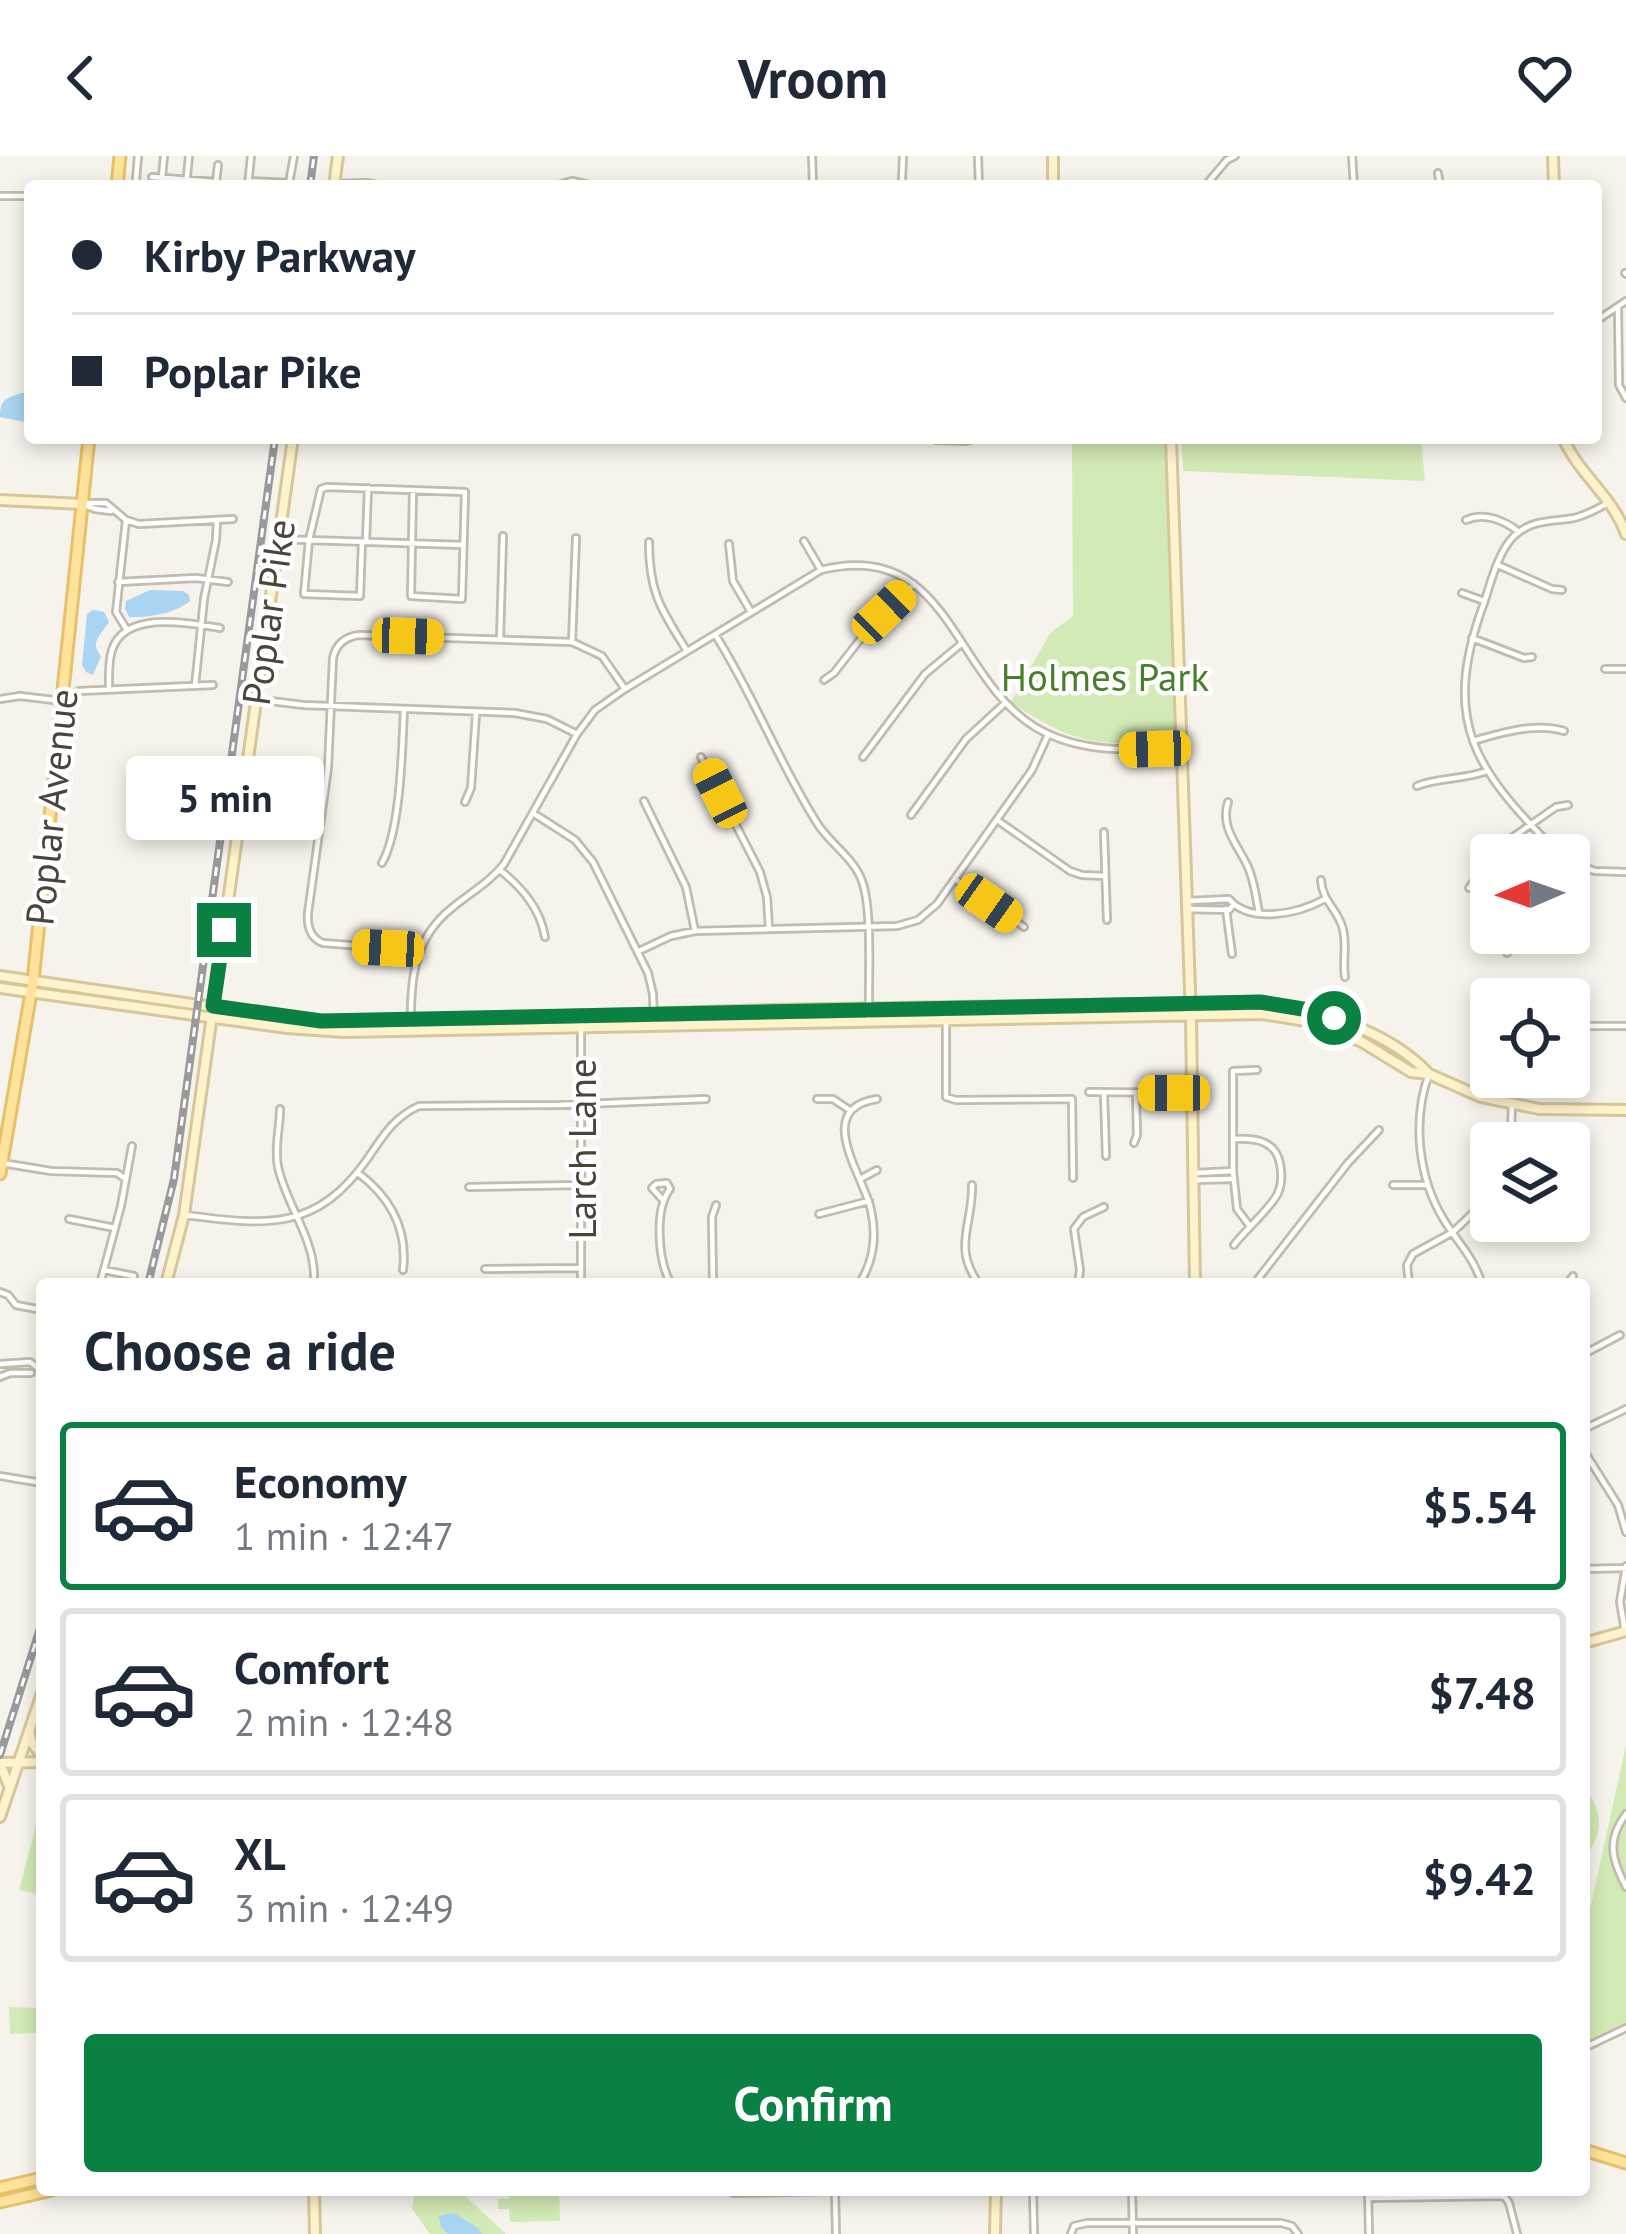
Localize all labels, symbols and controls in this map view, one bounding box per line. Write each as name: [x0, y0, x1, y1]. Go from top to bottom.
text: Vroom: [738, 43, 888, 113]
icon: back: [48, 45, 114, 111]
icon: heart: [1512, 45, 1578, 111]
text: Kirby Parkway: [144, 226, 416, 284]
text: Poplar Pike: [144, 342, 362, 400]
street label: Poplar Pike: [230, 516, 306, 708]
car: [846, 574, 922, 650]
car: [371, 617, 445, 655]
park label: Holmes Park: [1001, 651, 1210, 702]
street label: Poplar Avenue: [13, 686, 89, 928]
car: [1118, 730, 1192, 768]
car: [688, 753, 752, 833]
callout: 5 min: [125, 756, 323, 840]
text: 5 min: [177, 772, 273, 823]
north arrow: [1470, 834, 1590, 954]
map controls: [1470, 834, 1590, 1242]
car: [949, 868, 1029, 938]
route end: [197, 903, 251, 957]
car: [351, 928, 425, 968]
button: locate: [1470, 978, 1590, 1098]
route start: [1307, 991, 1361, 1045]
street label: Larch Lane: [556, 1058, 607, 1240]
car: [1138, 1075, 1210, 1111]
button: layers: [1470, 1122, 1590, 1242]
text: Choose a ride: [84, 1315, 396, 1385]
icon: car: [90, 1452, 198, 1560]
text: Economy: [234, 1452, 407, 1510]
text: $5.54: [1423, 1477, 1536, 1535]
text: 1 min · 12:47: [234, 1510, 454, 1561]
icon: car: [90, 1638, 198, 1746]
text: Comfort: [234, 1638, 389, 1696]
text: $7.48: [1428, 1663, 1536, 1721]
text: 2 min · 12:48: [234, 1696, 454, 1747]
icon: car: [90, 1824, 198, 1932]
text: XL: [234, 1824, 286, 1882]
text: $9.42: [1423, 1849, 1536, 1907]
text: 3 min · 12:49: [234, 1882, 454, 1933]
button: Confirm: [84, 2034, 1542, 2172]

